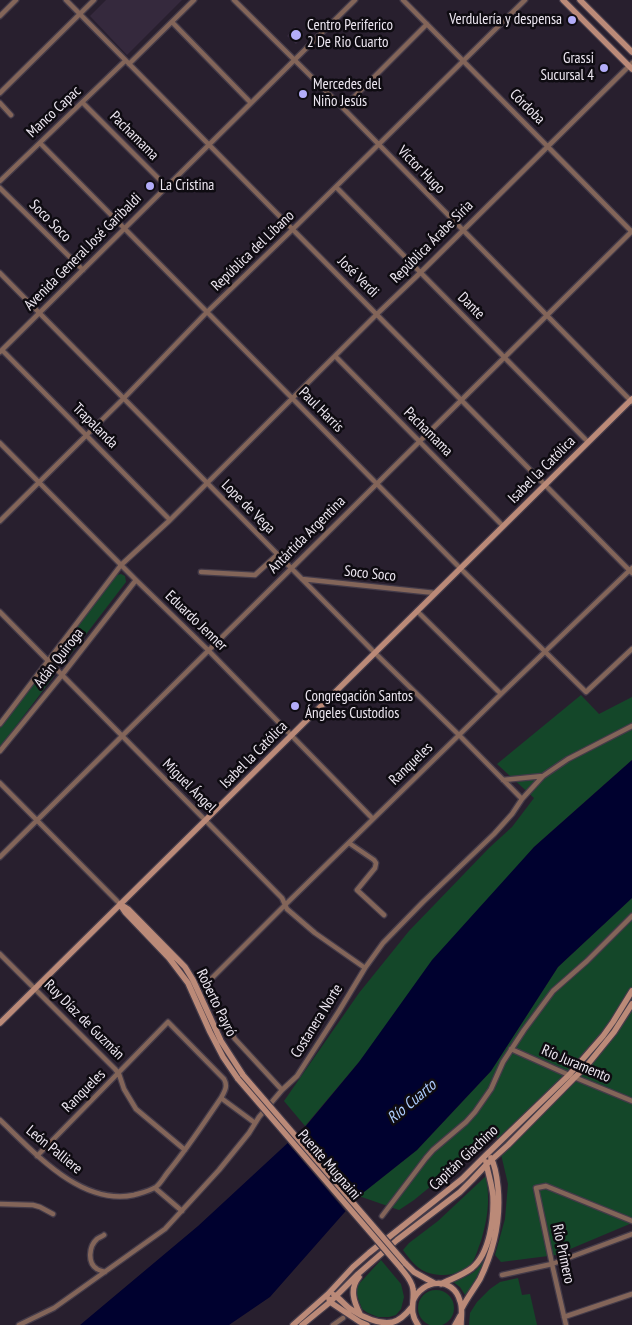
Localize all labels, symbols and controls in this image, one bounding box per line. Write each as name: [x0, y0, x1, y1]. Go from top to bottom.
place label: Verdulería y despensa: [449, 11, 562, 29]
marker: Verdulería y despensa: [566, 14, 578, 26]
place label: Centro Periferico 2 De Rio Cuarto: [307, 17, 393, 52]
marker: Centro Periferico 2 De Rio Cuarto: [289, 28, 303, 42]
place label: Grassi Sucursal 4: [541, 50, 594, 85]
marker: Grassi Sucursal 4: [598, 62, 610, 74]
place label: Mercedes del Niño Jesús: [313, 76, 381, 111]
street label: Manco Capac: [23, 82, 85, 142]
street label: Córdoba: [506, 86, 548, 128]
marker: Mercedes del Niño Jesús: [297, 88, 309, 100]
street label: Pachamama: [106, 108, 162, 164]
street label: Víctor Hugo: [393, 142, 449, 198]
place label: La Cristina: [160, 177, 214, 195]
marker: La Cristina: [144, 180, 156, 192]
street label: Avenida General José Garibaldi: [21, 190, 145, 314]
street label: Soco Soco: [25, 196, 75, 246]
street label: República Árabe Siria: [387, 197, 477, 287]
street label: República del Líbano: [208, 207, 298, 295]
street label: José Verdi: [334, 253, 382, 301]
street label: Dante: [454, 289, 488, 323]
street label: Paul Harris: [295, 384, 347, 436]
street label: Trapalanda: [69, 400, 121, 452]
street label: Pachamama: [400, 404, 456, 460]
street label: Isabel la Católica: [505, 433, 579, 507]
street label: Lope de Vega: [217, 476, 279, 538]
street label: Antártida Argentina: [265, 493, 349, 577]
street label: Soco Soco: [343, 562, 397, 586]
street label: Eduardo Jenner: [161, 587, 231, 655]
street label: Adán Quiroga: [30, 625, 88, 691]
place label: Congregación Santos Ángeles Custodios: [305, 688, 413, 723]
marker: Congregación Santos Ángeles Custodios: [289, 700, 301, 712]
street label: Isabel la Católica: [217, 718, 291, 792]
street label: Ranqueles: [385, 739, 437, 789]
street label: Miguel Ángel: [158, 755, 220, 817]
street label: Roberto Payró: [192, 966, 240, 1040]
street label: Ruy Díaz de Guzmán: [40, 976, 128, 1064]
street label: Costanera Norte: [287, 981, 347, 1061]
street label: Río Juramento: [539, 1041, 613, 1087]
street label: Ranqueles: [59, 1066, 109, 1116]
water label: Río Cuarto: [384, 1076, 440, 1128]
street label: León Palliere: [22, 1122, 86, 1178]
street label: Capitán Giachino: [426, 1122, 502, 1194]
street label: Puente Mugnaini: [294, 1126, 364, 1204]
street label: Río Primero: [548, 1223, 578, 1285]

